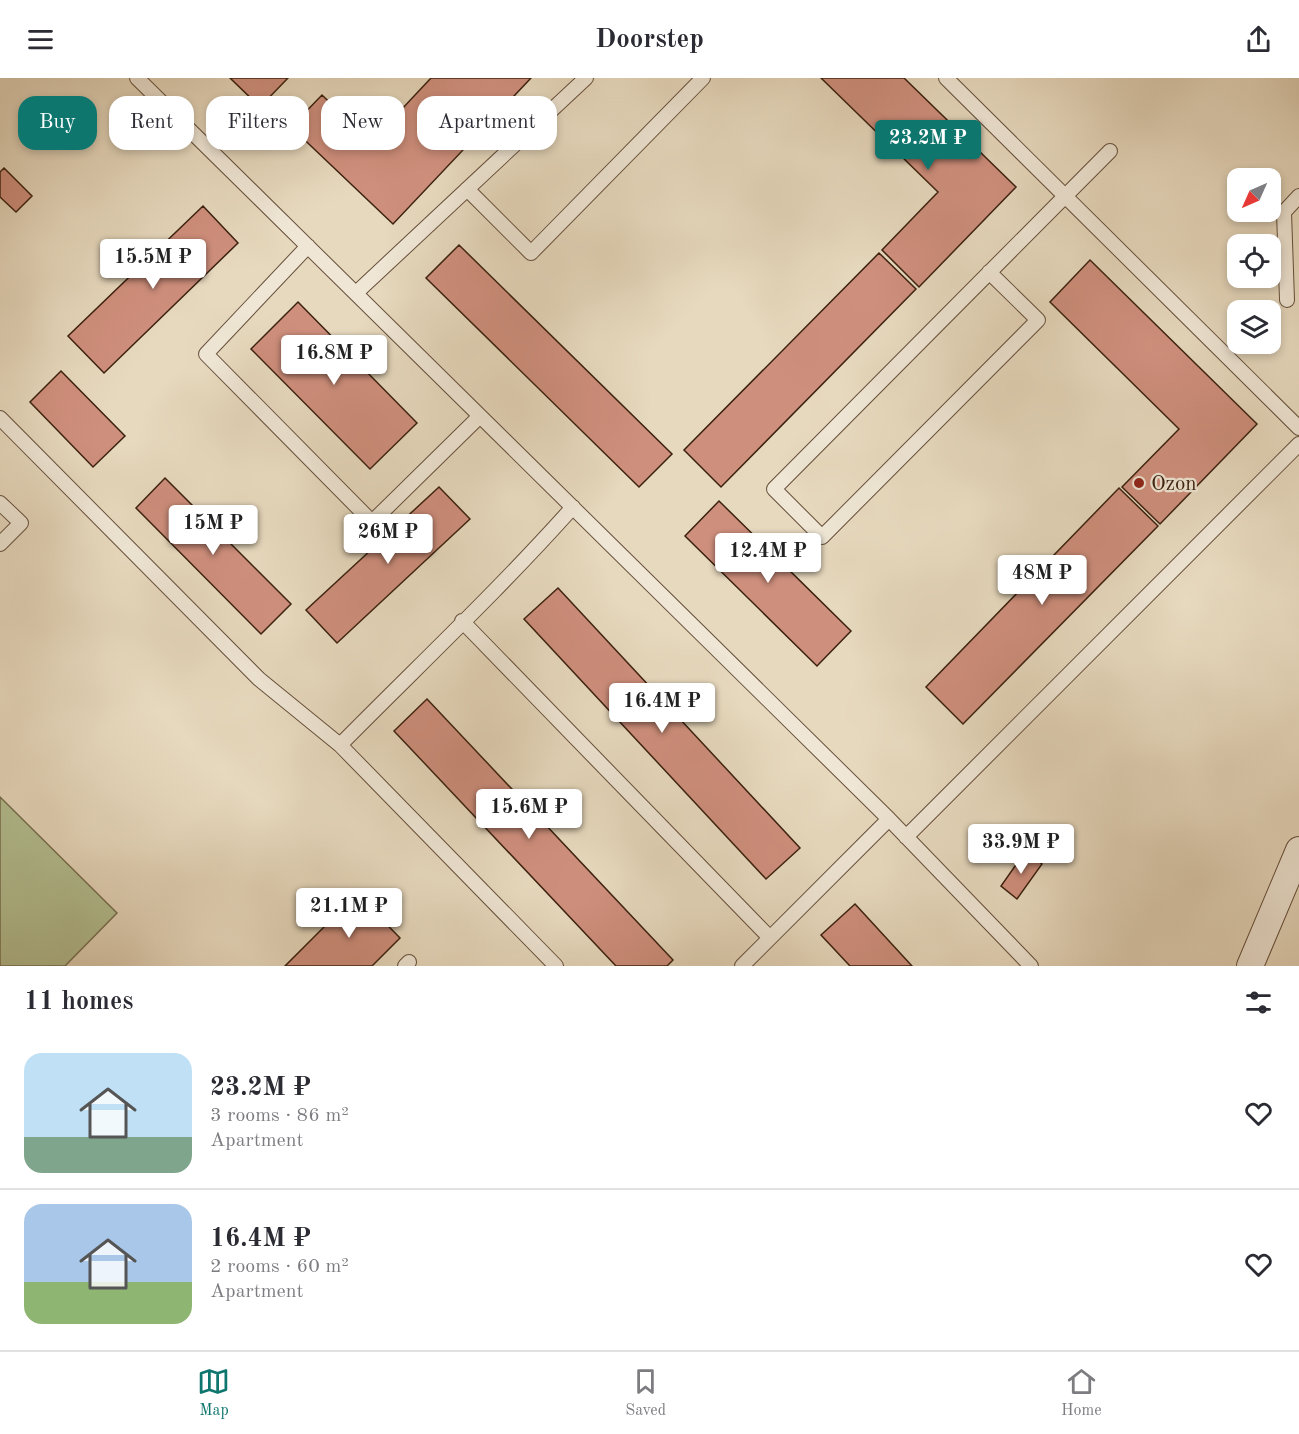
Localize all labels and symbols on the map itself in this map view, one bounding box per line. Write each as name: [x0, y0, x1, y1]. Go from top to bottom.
pin: 23.2M ₽: [873, 120, 983, 171]
north arrow: [1227, 168, 1281, 222]
pin: 15.5M ₽: [98, 239, 208, 290]
pin: 16.8M ₽: [279, 335, 389, 386]
place label: Ozon: [1151, 474, 1197, 495]
marker: Ozon: [1132, 476, 1146, 490]
pin: 15M ₽: [171, 505, 255, 556]
pin: 26M ₽: [346, 514, 430, 565]
pin: 12.4M ₽: [713, 533, 823, 584]
pin: 48M ₽: [1000, 555, 1084, 606]
pin: 16.4M ₽: [607, 683, 717, 734]
pin: 15.6M ₽: [474, 789, 584, 840]
pin: 33.9M ₽: [966, 824, 1076, 875]
pin: 21.1M ₽: [294, 888, 404, 939]

